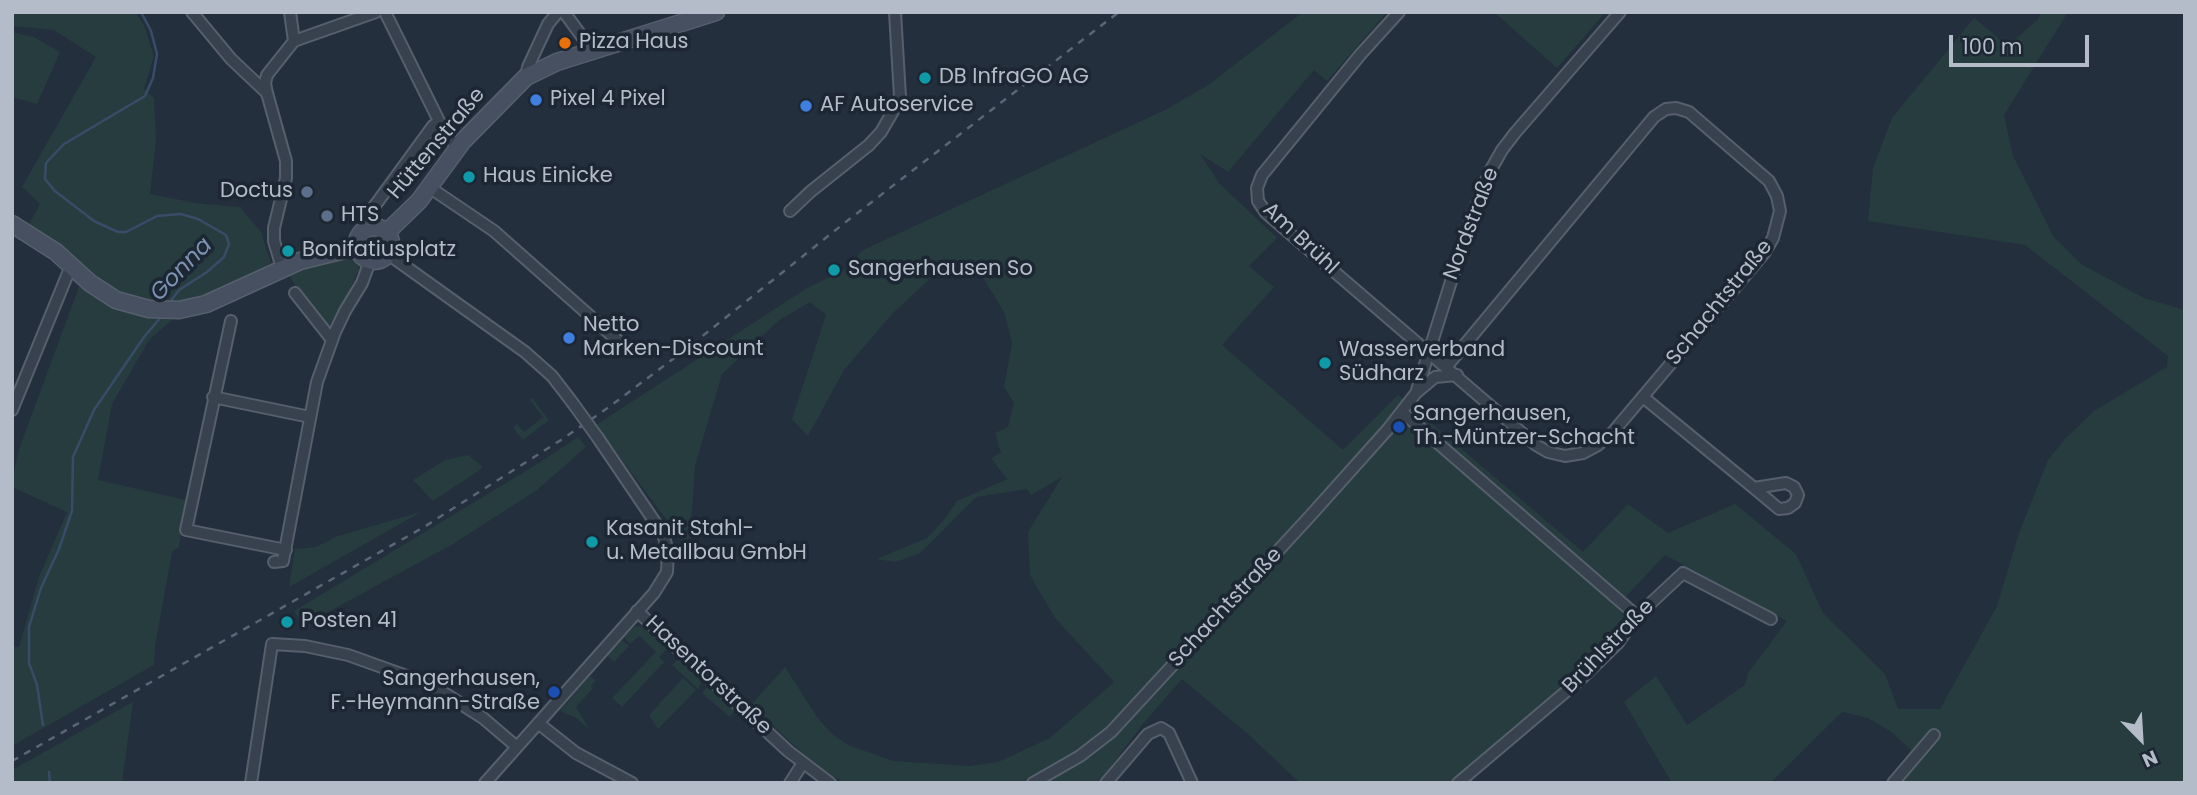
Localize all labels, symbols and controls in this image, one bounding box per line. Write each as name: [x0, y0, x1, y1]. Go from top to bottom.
scale bar: [1952, 21, 2092, 65]
place label: Pizza Haus: [579, 30, 688, 56]
text: 100 m: [1962, 32, 2022, 61]
marker: Pizza Haus: [557, 35, 573, 51]
place label: DB InfraGO AG: [939, 65, 1089, 91]
marker: DB InfraGO AG: [917, 70, 933, 86]
street label: Hüttenstraße: [383, 83, 491, 205]
place label: Pixel 4 Pixel: [550, 87, 666, 113]
marker: Pixel 4 Pixel: [528, 92, 544, 108]
place label: AF Autoservice: [820, 93, 974, 119]
marker: AF Autoservice: [798, 98, 814, 114]
place label: Haus Einicke: [483, 164, 613, 190]
street label: Nordstraße: [1439, 164, 1505, 284]
marker: Haus Einicke: [461, 169, 477, 185]
place label: Doctus: [220, 179, 293, 205]
marker: Doctus: [299, 184, 315, 200]
street label: Am Brühl: [1257, 198, 1343, 280]
place label: HTS: [341, 203, 379, 229]
marker: HTS: [319, 208, 335, 224]
water label: Gonna: [145, 233, 219, 307]
street label: Schachtstraße: [1662, 235, 1778, 371]
place label: Bonifatiusplatz: [302, 238, 456, 264]
marker: Bonifatiusplatz: [280, 243, 296, 259]
place label: Sangerhausen So: [848, 257, 1033, 283]
marker: Sangerhausen So: [826, 262, 842, 278]
place label: Netto Marken-Discount: [583, 313, 764, 363]
marker: Netto Marken-Discount: [561, 330, 577, 346]
place label: Wasserverband Südharz: [1339, 338, 1505, 388]
marker: Wasserverband Südharz: [1317, 355, 1333, 371]
place label: Sangerhausen, Th.-Müntzer-Schacht: [1413, 402, 1635, 452]
marker: Sangerhausen, Th.-Müntzer-Schacht: [1391, 419, 1407, 435]
place label: Kasanit Stahl- u. Metallbau GmbH: [606, 517, 807, 567]
marker: Kasanit Stahl- u. Metallbau GmbH: [584, 534, 600, 550]
street label: Schachtstraße: [1164, 543, 1288, 673]
street label: Brühlstraße: [1558, 595, 1660, 699]
place label: Posten 41: [301, 609, 397, 635]
street label: Hasentorstraße: [640, 611, 776, 741]
marker: Posten 41: [279, 614, 295, 630]
place label: Sangerhausen, F.-Heymann-Straße: [330, 667, 540, 717]
marker: Sangerhausen, F.-Heymann-Straße: [546, 684, 562, 700]
north arrow: [2106, 704, 2176, 774]
text: N: [2138, 743, 2162, 774]

